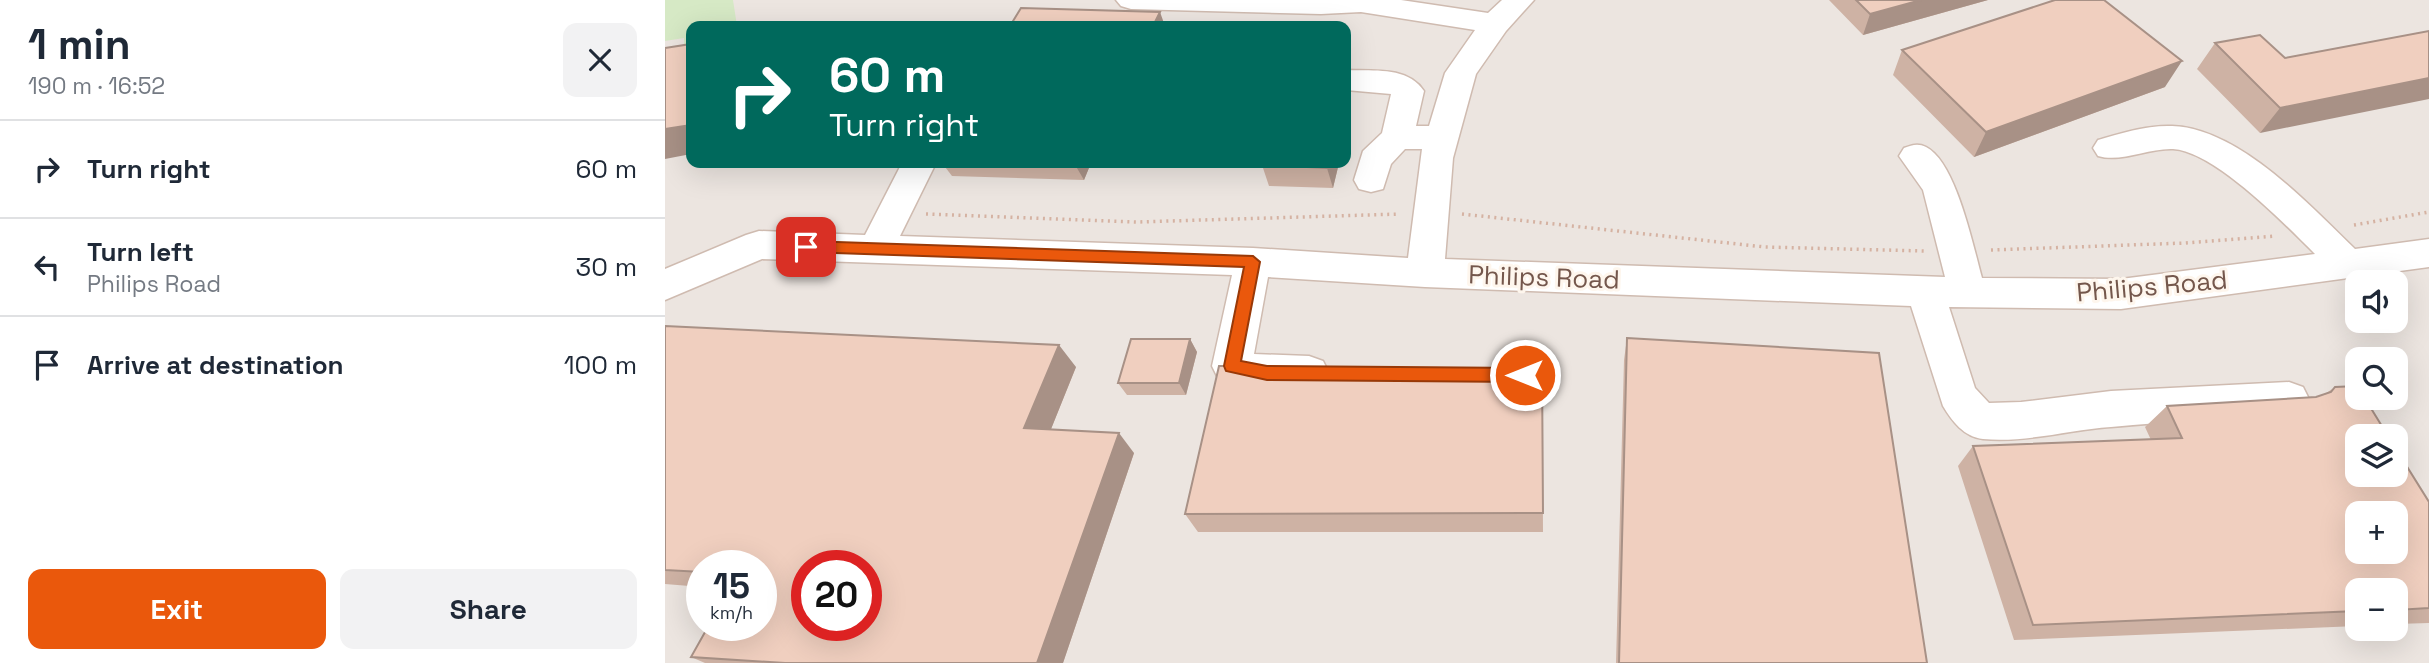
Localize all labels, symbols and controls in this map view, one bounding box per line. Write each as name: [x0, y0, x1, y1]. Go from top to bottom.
text: 1 min: [28, 18, 131, 71]
button: close: [563, 23, 637, 97]
text: 60 m: [829, 44, 945, 106]
icon: right: [714, 49, 805, 140]
text: 190 m · 16:52: [28, 71, 165, 101]
text: Turn right: [829, 105, 979, 145]
icon: right: [28, 150, 66, 188]
text: Turn right: [87, 152, 211, 186]
text: 60 m: [575, 152, 637, 186]
pin: [776, 217, 836, 277]
icon: arrive: [787, 228, 825, 266]
text: Turn left: [87, 235, 194, 269]
icon: left: [28, 248, 66, 286]
text: 30 m: [576, 250, 637, 284]
street label: Philips Road: [1468, 257, 1620, 297]
street label: Philips Road: [2075, 262, 2229, 310]
text: Philips Road: [87, 269, 221, 299]
map controls: [2345, 270, 2408, 641]
button: sound: [2345, 270, 2408, 333]
position arrow: [1488, 338, 1562, 412]
icon: arrive: [28, 346, 66, 384]
button: search: [2345, 347, 2408, 410]
text: Arrive at destination: [87, 348, 344, 382]
text: 100 m: [564, 348, 637, 382]
button: layers: [2345, 424, 2408, 487]
button: +: [2345, 501, 2408, 564]
speed limit sign: 20: [791, 550, 882, 641]
text: 15: [713, 564, 750, 608]
button: Exit: [28, 569, 326, 649]
button: Share: [340, 569, 637, 649]
button: −: [2345, 578, 2408, 641]
text: km/h: [710, 601, 753, 624]

